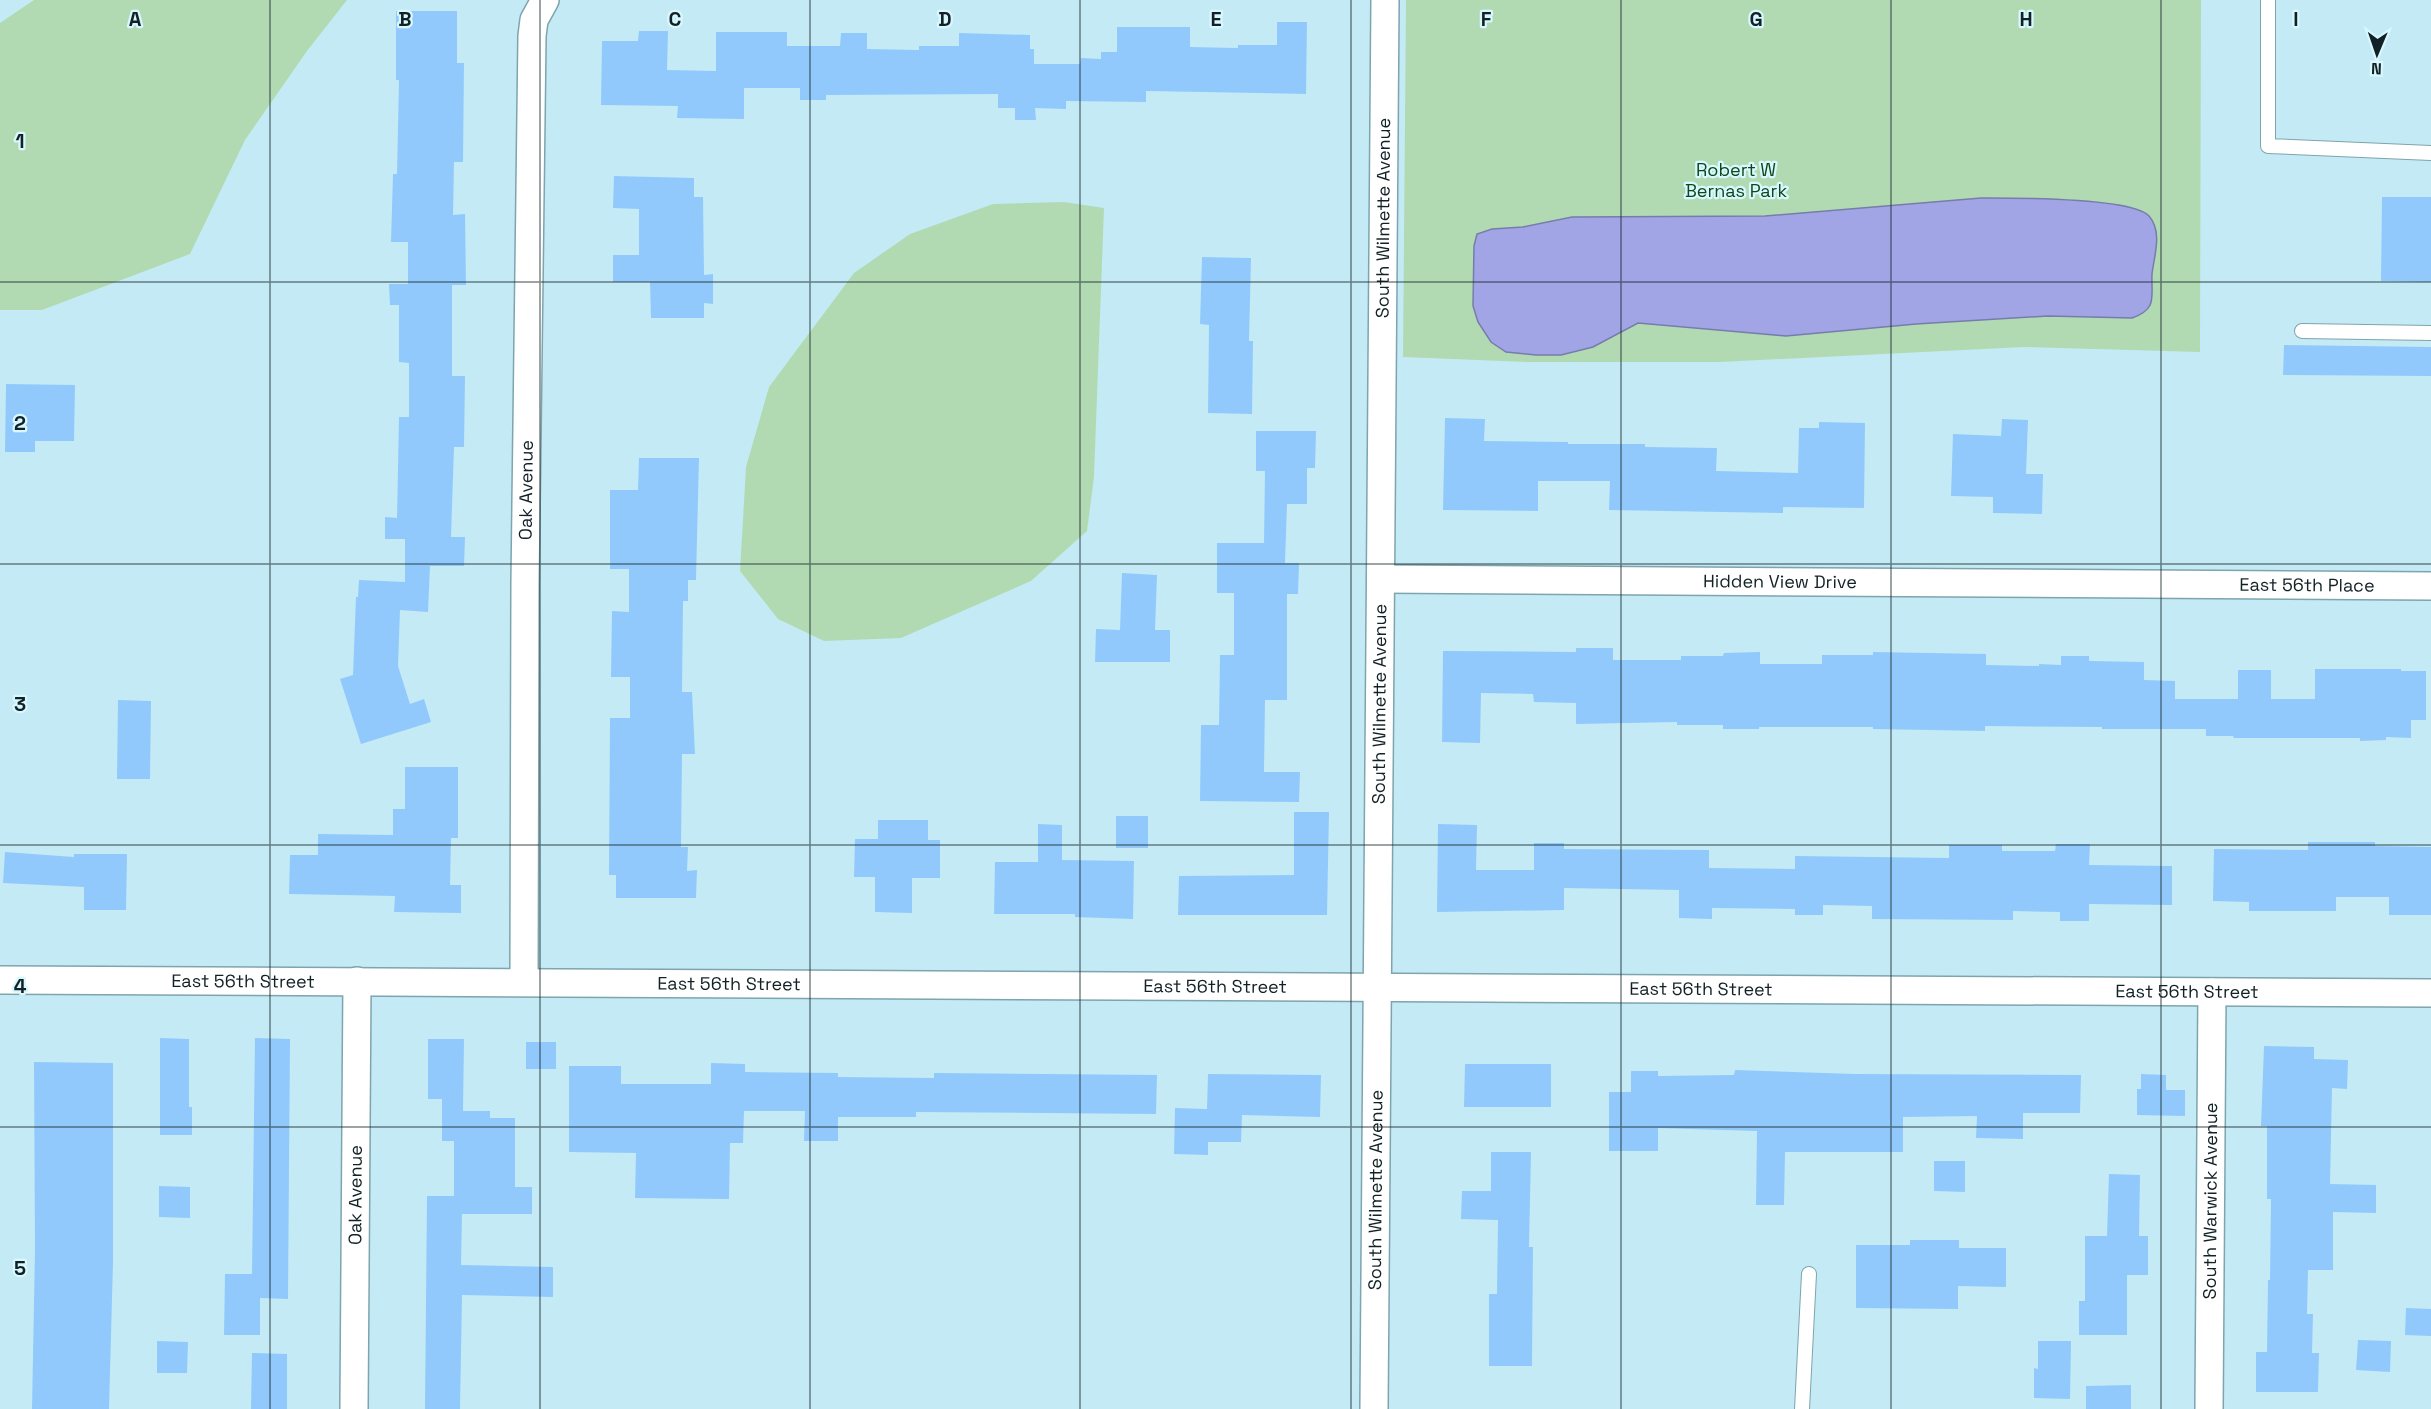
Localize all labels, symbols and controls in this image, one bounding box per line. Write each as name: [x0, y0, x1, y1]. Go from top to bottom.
text: A: [129, 6, 142, 32]
text: B: [398, 6, 412, 32]
text: C: [669, 6, 682, 32]
text: D: [938, 6, 952, 32]
text: E: [1210, 6, 1222, 32]
text: F: [1481, 6, 1492, 32]
text: G: [1749, 6, 1763, 32]
text: H: [2019, 6, 2033, 32]
text: I: [2293, 6, 2299, 32]
north arrow: [2347, 24, 2407, 84]
text: N: [2371, 58, 2382, 79]
street label: South Wilmette Avenue: [1371, 118, 1395, 318]
text: 1: [15, 128, 25, 154]
park label: Robert W Bernas Park: [1685, 158, 1787, 202]
text: 2: [14, 410, 26, 436]
street label: Oak Avenue: [514, 440, 538, 540]
street label: Hidden View Drive: [1703, 569, 1857, 593]
street label: East 56th Place: [2239, 573, 2375, 597]
street label: South Wilmette Avenue: [1367, 604, 1391, 804]
text: 3: [14, 691, 26, 717]
street label: East 56th Street: [171, 969, 315, 993]
street label: East 56th Street: [657, 972, 801, 995]
text: 4: [14, 973, 27, 999]
street label: East 56th Street: [1143, 974, 1287, 998]
street label: East 56th Street: [1629, 977, 1773, 1000]
street label: East 56th Street: [2115, 979, 2259, 1003]
street label: South Wilmette Avenue: [1363, 1090, 1387, 1290]
street label: South Warwick Avenue: [2198, 1102, 2222, 1300]
street label: Oak Avenue: [343, 1145, 367, 1245]
text: 5: [14, 1255, 26, 1281]

